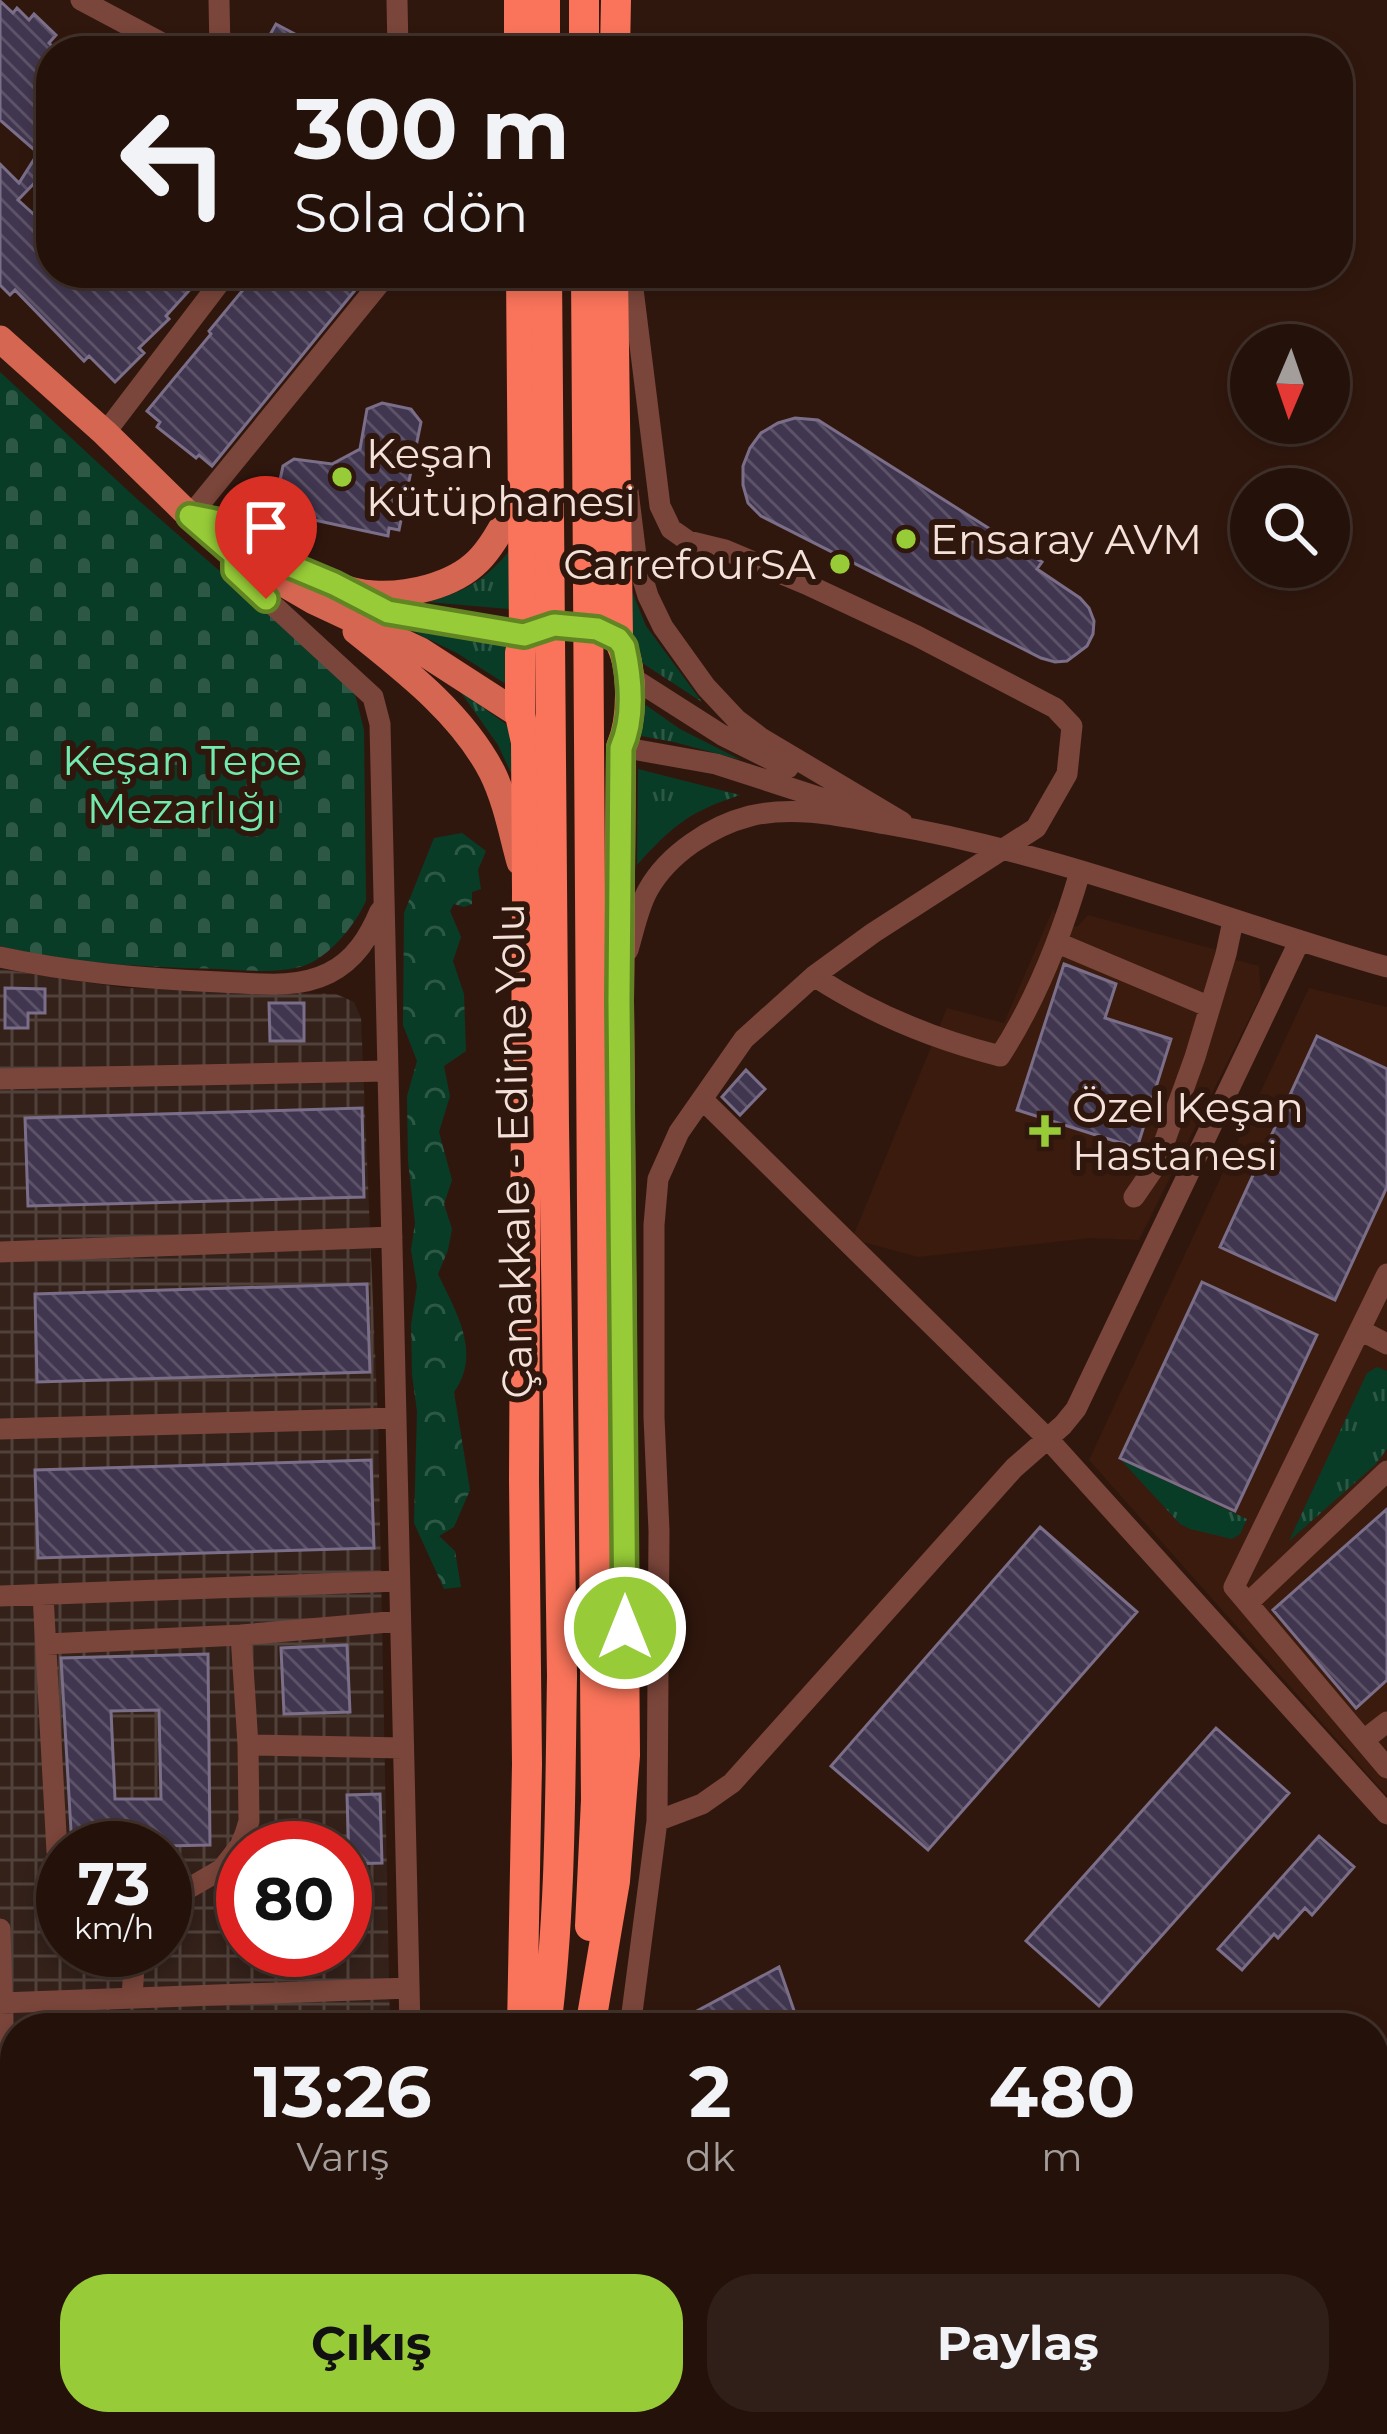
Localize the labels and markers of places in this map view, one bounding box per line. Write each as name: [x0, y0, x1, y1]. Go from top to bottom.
place label: Keşan Kütüphanesi: [366, 427, 636, 527]
marker: Keşan Kütüphanesi: [329, 464, 355, 490]
pin: [215, 476, 317, 599]
place label: Ensaray AVM: [930, 513, 1202, 565]
marker: Ensaray AVM: [893, 526, 919, 552]
place label: CarrefourSA: [563, 538, 817, 590]
marker: CarrefourSA: [827, 551, 853, 577]
place label: Özel Keşan Hastanesi: [1072, 1081, 1304, 1181]
marker: Özel Keşan Hastanesi: [1029, 1115, 1061, 1147]

